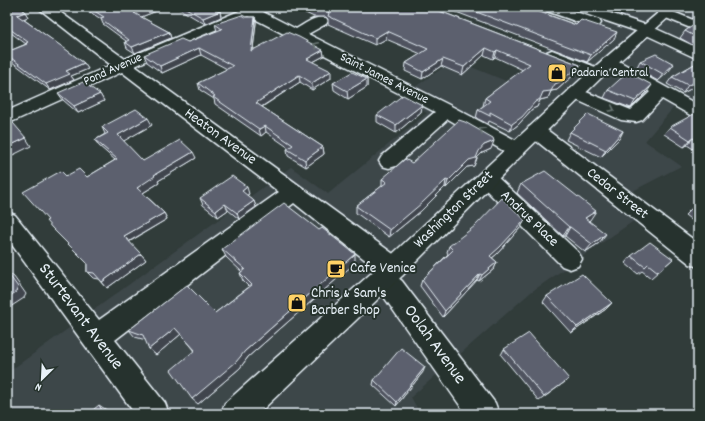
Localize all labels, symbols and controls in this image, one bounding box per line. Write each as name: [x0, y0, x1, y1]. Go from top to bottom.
one-way arrow: [313, 42, 321, 50]
street label: Saint James Avenue: [336, 48, 432, 110]
street label: Pond Avenue: [81, 49, 146, 91]
shop icon: Padaria Central: [546, 62, 568, 84]
place label: Padaria Central: [571, 64, 648, 83]
street label: Heaton Avenue: [179, 103, 261, 171]
one-way arrow: [607, 104, 615, 112]
one-way arrow: [479, 128, 486, 135]
street label: Cedar Street: [581, 163, 653, 226]
street label: Washington Street: [409, 166, 499, 254]
street label: Andrus Place: [495, 185, 564, 253]
street label: Sturtevant Avenue: [32, 258, 129, 376]
cafe icon: Cafe Venice: [325, 258, 347, 280]
place label: Cafe Venice: [350, 258, 416, 280]
place label: Chris & Sam's Barber Shop: [311, 283, 387, 322]
shop icon: Chris & Sam's Barber Shop: [286, 292, 308, 314]
street label: Oolah Avenue: [397, 300, 471, 390]
north arrow: [22, 359, 62, 399]
text: N: [32, 378, 44, 395]

